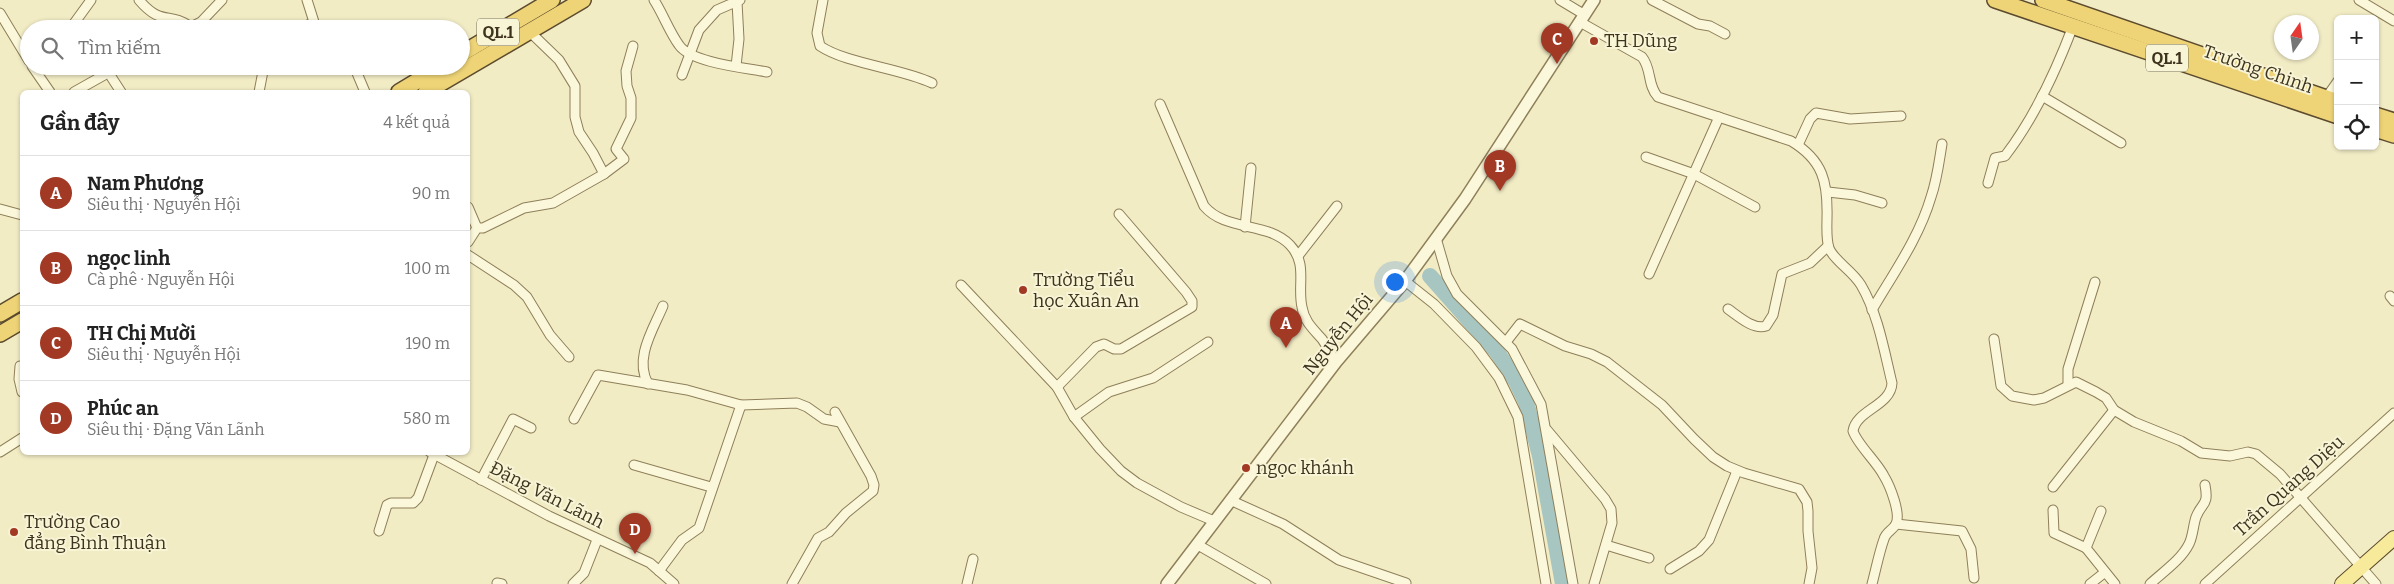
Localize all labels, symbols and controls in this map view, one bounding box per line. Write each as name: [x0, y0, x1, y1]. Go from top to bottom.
north arrow: [2274, 15, 2319, 60]
map controls: [2334, 15, 2379, 150]
button: +: [2334, 15, 2379, 60]
road number: QL.1: [477, 18, 519, 46]
search box: [20, 20, 470, 75]
pin: C: [1541, 23, 1573, 64]
place label: TH Dũng: [1604, 30, 1677, 52]
icon: search: [38, 34, 66, 62]
marker: TH Dũng: [1588, 35, 1600, 47]
text: Tìm kiếm: [78, 36, 161, 59]
street label: Trường Chinh: [2200, 40, 2316, 98]
road number: QL.1: [2146, 44, 2188, 72]
button: −: [2334, 60, 2379, 105]
button: locate: [2334, 105, 2379, 150]
text: Gần đây: [40, 110, 119, 136]
text: 4 kết quả: [383, 113, 450, 132]
pin: B: [1484, 150, 1516, 191]
text: Nam Phương: [87, 172, 204, 195]
text: A: [50, 184, 62, 203]
text: 90 m: [412, 184, 450, 203]
text: Siêu thị · Nguyễn Hội: [87, 195, 241, 214]
text: ngọc linh: [87, 247, 170, 270]
text: B: [51, 259, 61, 278]
text: 100 m: [405, 259, 450, 278]
place label: Trường Tiểu học Xuân An: [1033, 269, 1140, 312]
your location: [1382, 269, 1408, 295]
text: Cà phê · Nguyễn Hội: [87, 270, 235, 289]
marker: Trường Tiểu học Xuân An: [1017, 284, 1029, 296]
street label: Nguyễn Hội: [1298, 289, 1378, 379]
pin: A: [1270, 307, 1302, 348]
text: TH Chị Mười: [87, 322, 196, 345]
text: C: [51, 334, 61, 353]
text: 190 m: [405, 334, 450, 353]
text: Siêu thị · Nguyễn Hội: [87, 345, 241, 364]
text: Phúc an: [87, 397, 159, 420]
text: D: [50, 409, 62, 428]
text: 580 m: [403, 409, 450, 428]
text: Siêu thị · Đặng Văn Lãnh: [87, 420, 264, 439]
street label: Trần Quang Diệu: [2229, 431, 2349, 541]
street label: Đặng Văn Lãnh: [486, 457, 608, 533]
place label: ngọc khánh: [1256, 457, 1354, 479]
marker: ngọc khánh: [1240, 462, 1252, 474]
place label: Trường Cao đẳng Bình Thuận: [24, 511, 167, 554]
pin: D: [619, 513, 651, 554]
marker: Trường Cao đẳng Bình Thuận: [8, 526, 20, 538]

